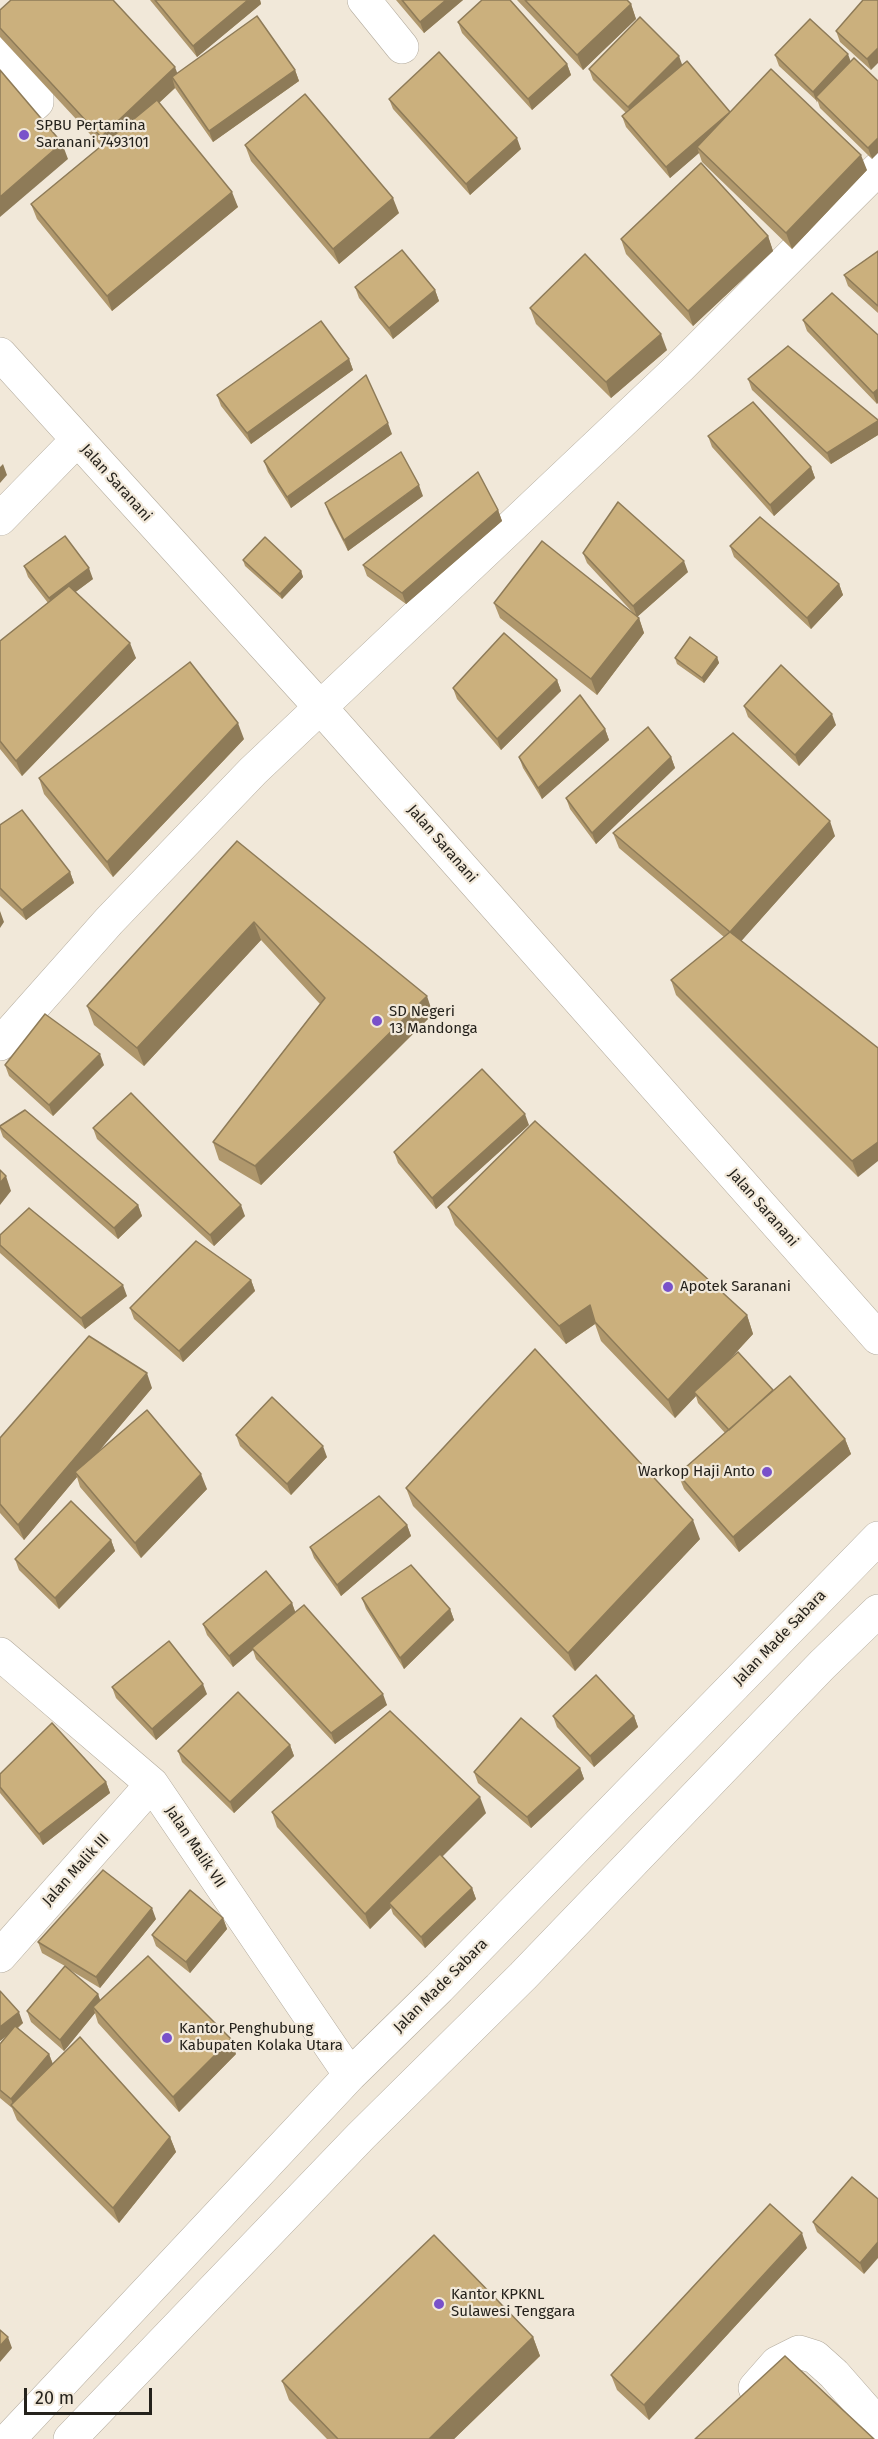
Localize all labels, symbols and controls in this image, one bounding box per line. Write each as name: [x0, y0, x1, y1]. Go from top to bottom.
place label: SPBU Pertamina Saranani 7493101: [36, 117, 149, 152]
marker: SPBU Pertamina Saranani 7493101: [17, 128, 31, 142]
street label: Jalan Saranani: [77, 441, 155, 525]
street label: Jalan Saranani: [403, 801, 481, 887]
place label: SD Negeri 13 Mandonga: [389, 1003, 478, 1038]
marker: SD Negeri 13 Mandonga: [370, 1014, 384, 1028]
street label: Jalan Saranani: [724, 1165, 802, 1251]
place label: Apotek Saranani: [680, 1278, 791, 1296]
marker: Apotek Saranani: [661, 1280, 675, 1294]
place label: Warkop Haji Anto: [638, 1463, 755, 1481]
marker: Warkop Haji Anto: [760, 1465, 774, 1479]
street label: Jalan Made Sabara: [730, 1587, 830, 1689]
street label: Jalan Malik VII: [161, 1803, 229, 1891]
street label: Jalan Malik III: [39, 1830, 113, 1910]
street label: Jalan Made Sabara: [390, 1935, 492, 2037]
place label: Kantor Penghubung Kabupaten Kolaka Utara: [179, 2020, 343, 2055]
marker: Kantor Penghubung Kabupaten Kolaka Utara: [160, 2031, 174, 2045]
place label: Kantor KPKNL Sulawesi Tenggara: [451, 2286, 575, 2321]
marker: Kantor KPKNL Sulawesi Tenggara: [432, 2297, 446, 2311]
scale bar: [27, 2376, 154, 2414]
text: 20 m: [35, 2387, 74, 2409]

